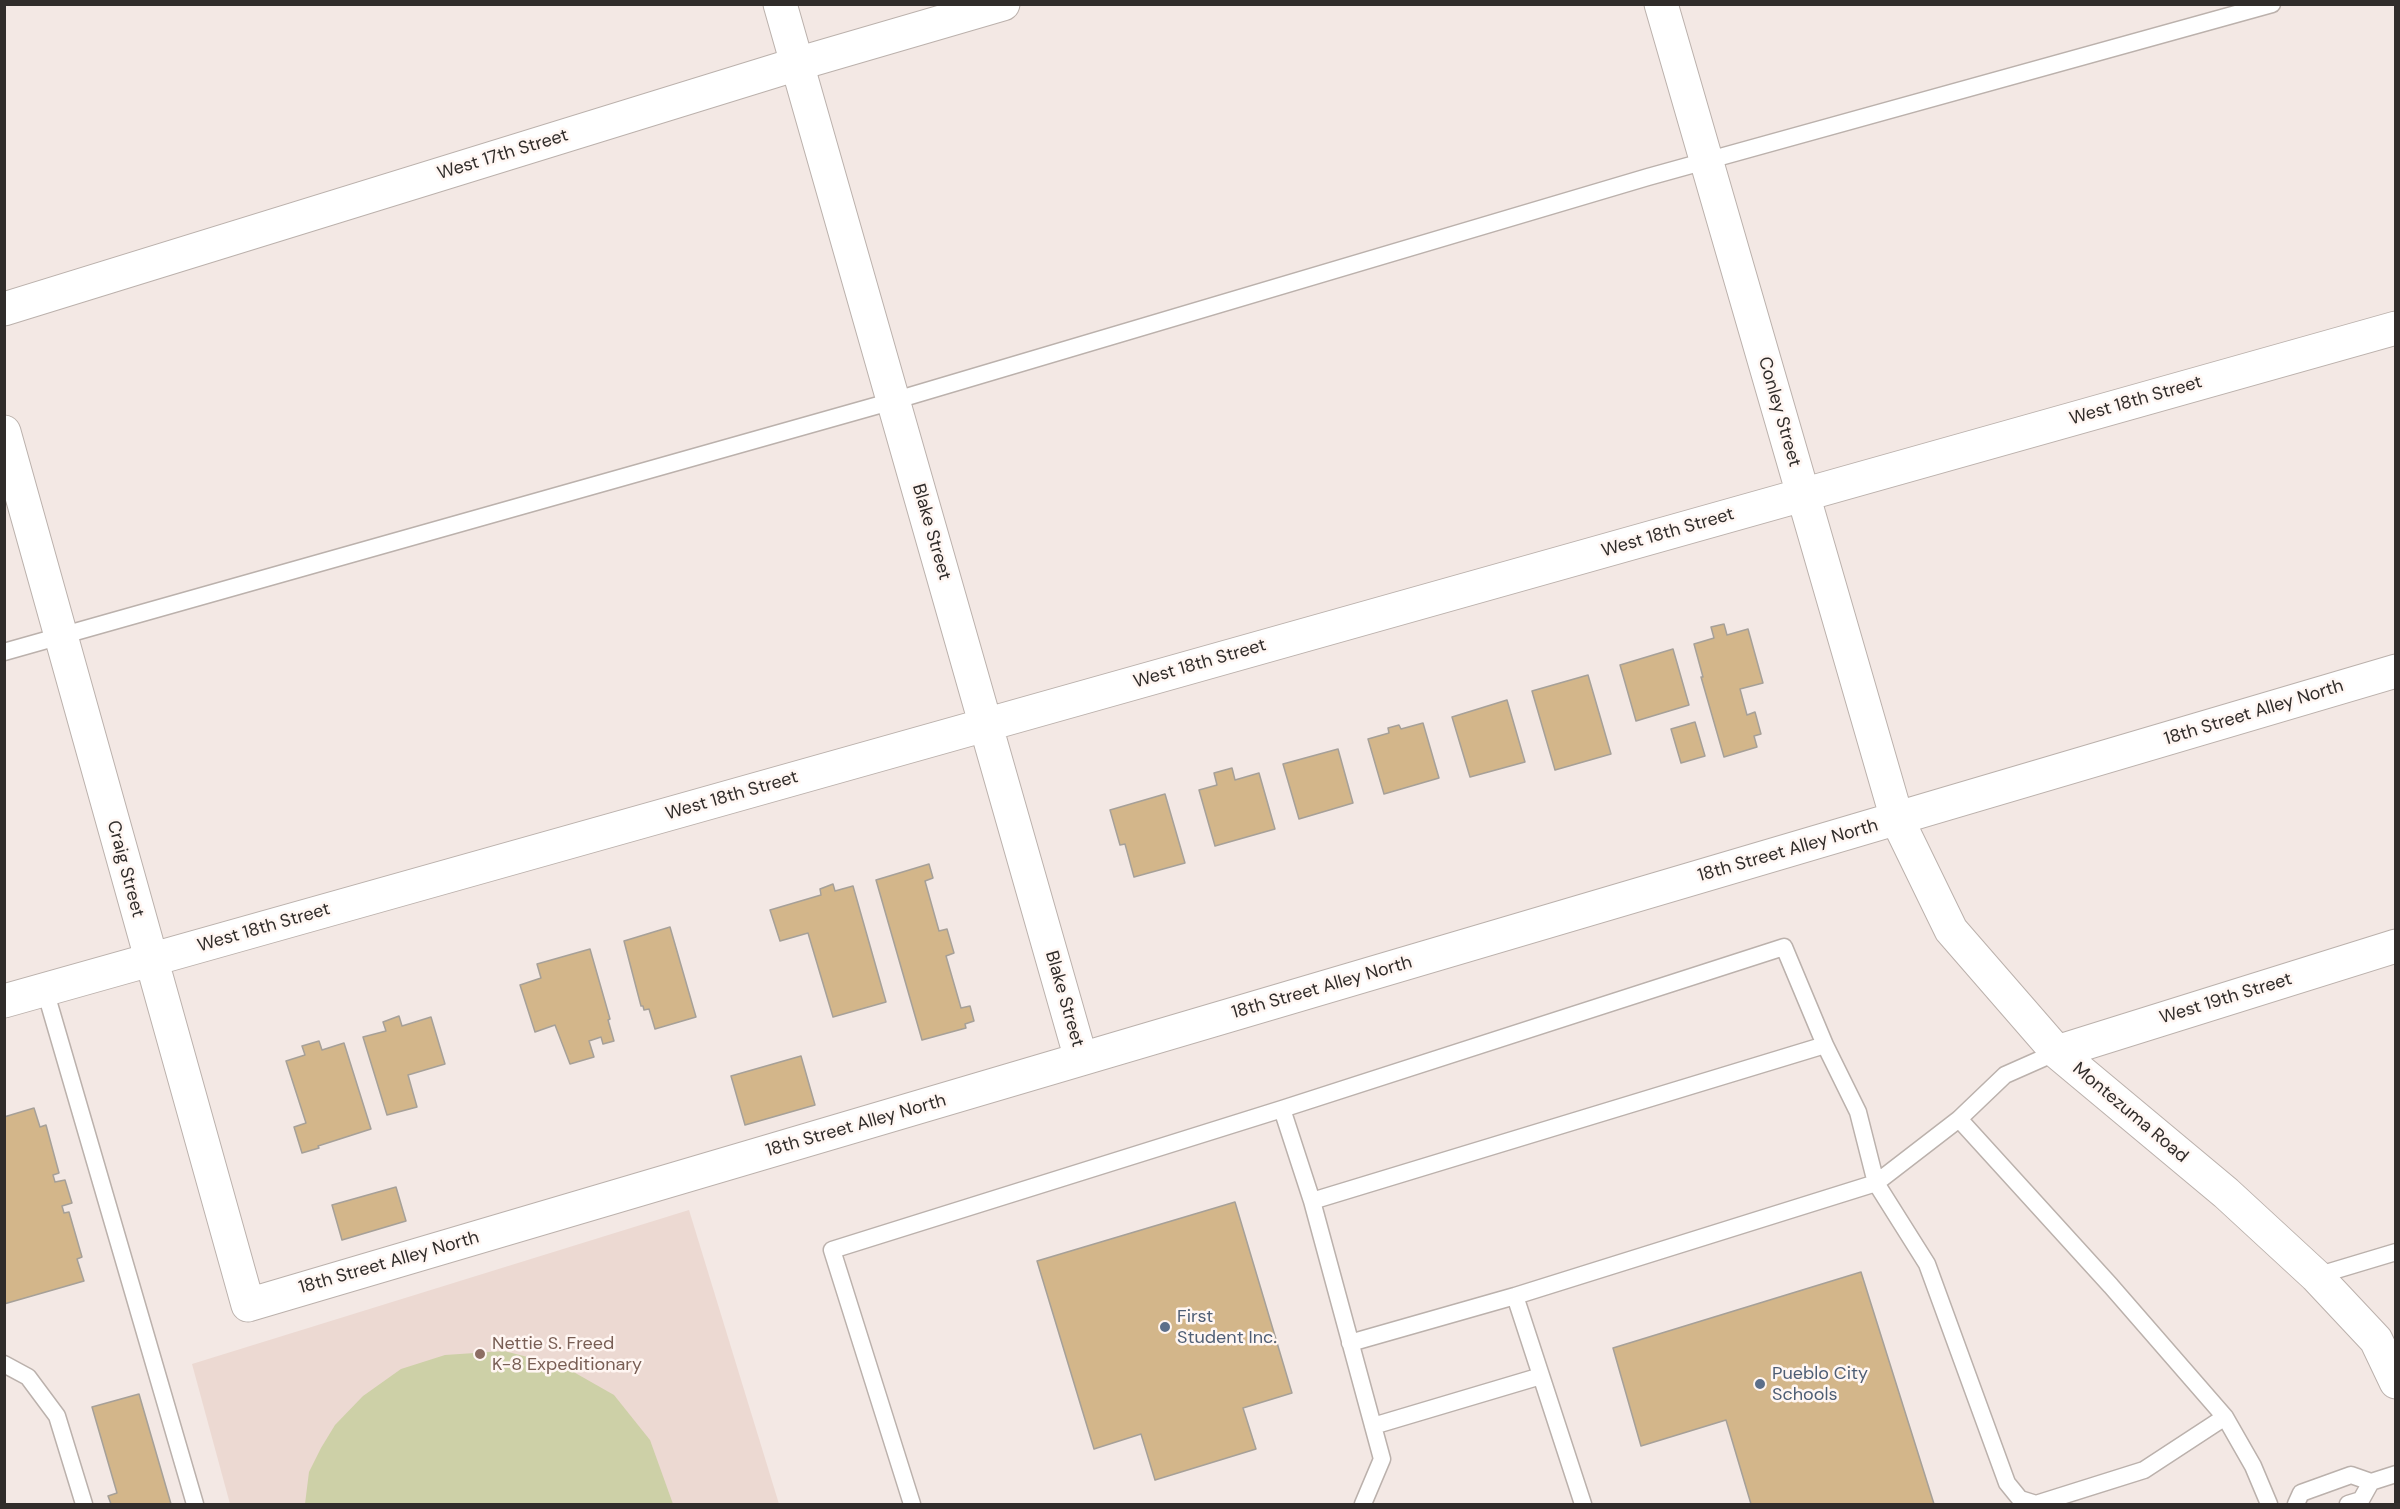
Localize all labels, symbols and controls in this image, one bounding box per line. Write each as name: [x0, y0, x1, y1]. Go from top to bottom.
street label: West 17th Street: [435, 125, 571, 185]
street label: Conley Street: [1753, 354, 1805, 470]
street label: West 18th Street: [2067, 372, 2205, 430]
street label: Blake Street: [907, 481, 955, 583]
street label: West 18th Street: [1599, 504, 1737, 562]
street label: West 18th Street: [1131, 635, 1269, 693]
street label: 18th Street Alley North: [2162, 675, 2346, 751]
street label: West 18th Street: [663, 767, 801, 825]
street label: 18th Street Alley North: [1695, 815, 1881, 887]
street label: Craig Street: [102, 818, 148, 920]
street label: West 18th Street: [195, 899, 333, 957]
street label: Blake Street: [1040, 948, 1088, 1050]
street label: 18th Street Alley North: [1229, 952, 1415, 1024]
street label: West 19th Street: [2157, 969, 2295, 1029]
street label: Montezuma Road: [2068, 1058, 2192, 1168]
street label: 18th Street Alley North: [763, 1090, 949, 1162]
street label: 18th Street Alley North: [296, 1227, 482, 1299]
place label: First Student Inc.: [1177, 1306, 1277, 1348]
marker: First Student Inc.: [1158, 1320, 1172, 1334]
place label: Nettie S. Freed K-8 Expeditionary: [492, 1333, 642, 1376]
marker: Nettie S. Freed K-8 Expeditionary: [473, 1347, 487, 1361]
place label: Pueblo City Schools: [1772, 1363, 1868, 1406]
marker: Pueblo City Schools: [1753, 1377, 1767, 1391]

